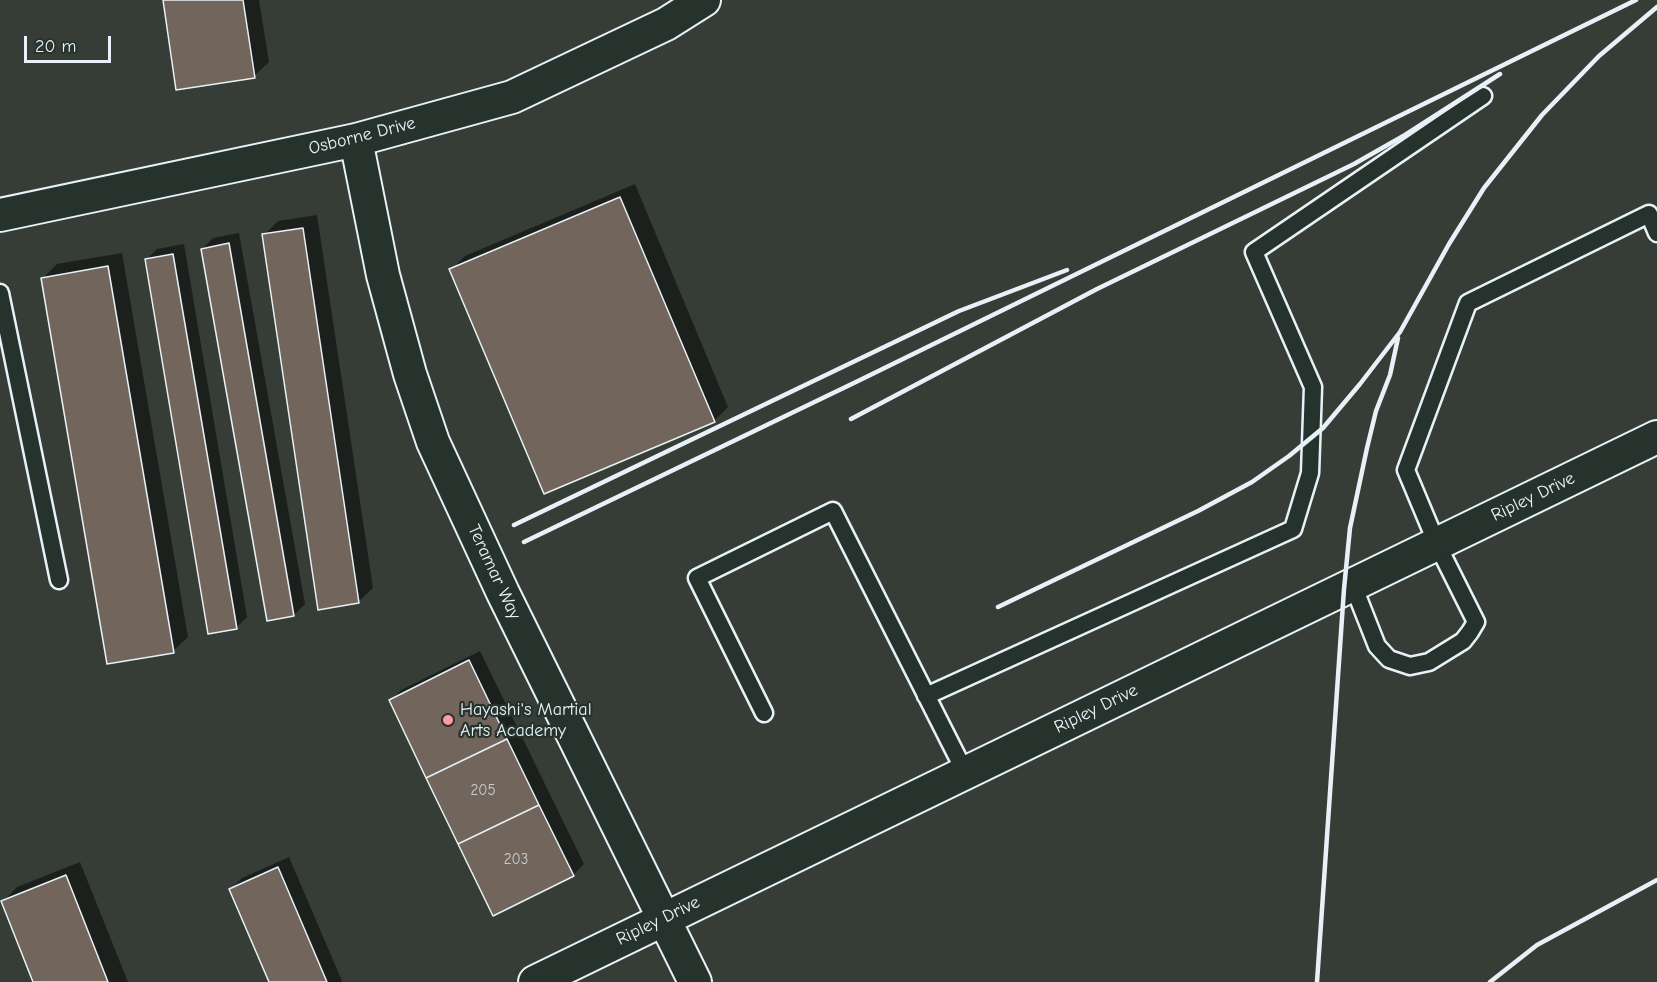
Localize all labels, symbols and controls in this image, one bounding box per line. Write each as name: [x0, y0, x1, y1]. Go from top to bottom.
scale bar: [27, 24, 114, 62]
text: 20 m: [35, 36, 76, 57]
street label: Osborne Drive: [306, 112, 418, 160]
street label: Ripley Drive: [1488, 468, 1578, 526]
street label: Teramar Way: [463, 521, 525, 623]
street label: Ripley Drive: [1051, 680, 1141, 738]
place label: Hayashi's Martial Arts Academy: [460, 699, 592, 742]
marker: Hayashi's Martial Arts Academy: [441, 713, 455, 727]
house number: 205: [470, 782, 496, 800]
house number: 203: [504, 851, 528, 869]
street label: Ripley Drive: [613, 892, 703, 950]

